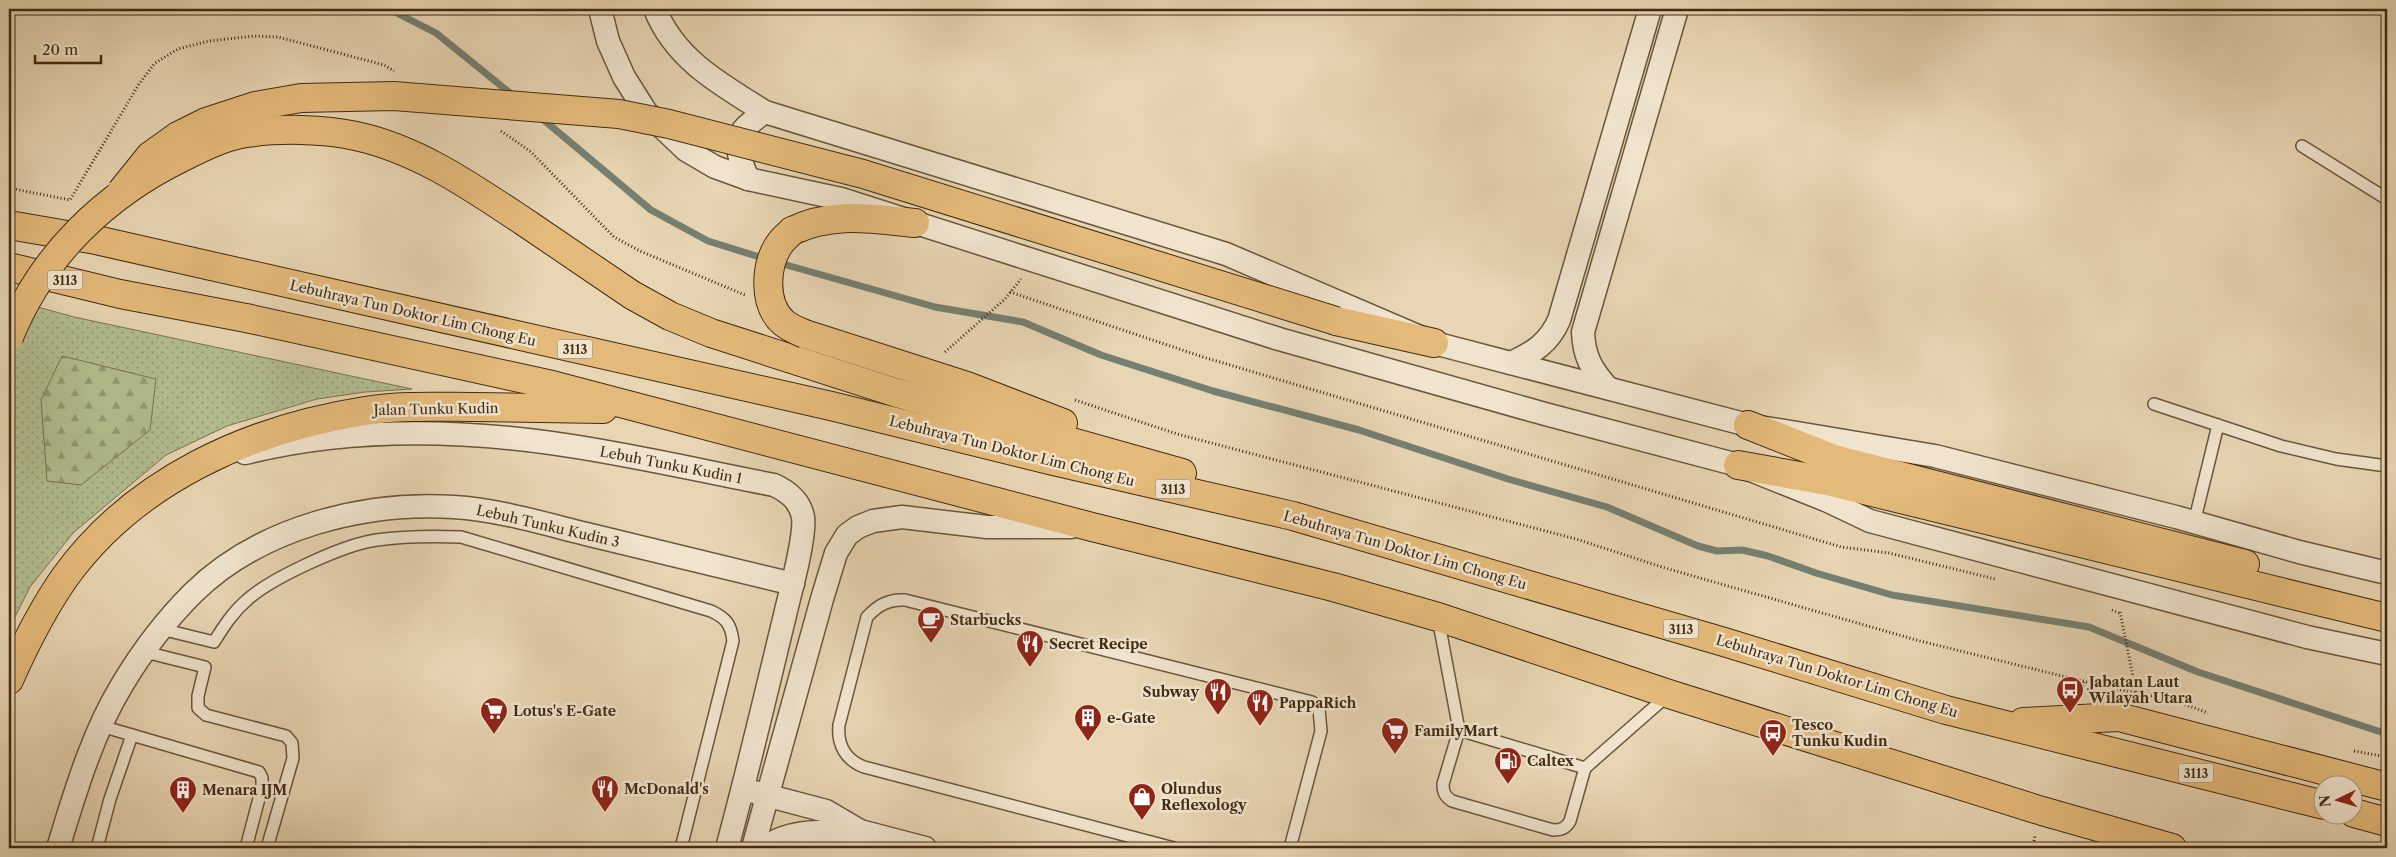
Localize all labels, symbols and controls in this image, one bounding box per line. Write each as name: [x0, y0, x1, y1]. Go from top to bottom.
scale bar: [35, 32, 101, 64]
text: 20 m: [42, 40, 78, 59]
road number: 3113: [48, 270, 82, 290]
street label: Lebuhraya Tun Doktor Lim Chong Eu: [288, 276, 538, 350]
road number: 3113: [558, 339, 592, 358]
street label: Jalan Tunku Kudin: [371, 399, 499, 419]
street label: Lebuhraya Tun Doktor Lim Chong Eu: [887, 412, 1137, 490]
street label: Lebuh Tunku Kudin 1: [598, 442, 744, 488]
road number: 3113: [1156, 479, 1190, 498]
street label: Lebuh Tunku Kudin 3: [475, 501, 621, 551]
street label: Lebuhraya Tun Doktor Lim Chong Eu: [1281, 507, 1529, 594]
cafe icon: Starbucks: [916, 605, 946, 644]
place label: Starbucks: [950, 611, 1021, 629]
road number: 3113: [1664, 620, 1698, 638]
restaurant icon: Secret Recipe: [1015, 629, 1045, 668]
street label: Lebuhraya Tun Doktor Lim Chong Eu: [1714, 631, 1961, 722]
place label: Secret Recipe: [1049, 635, 1148, 653]
place label: Jabatan Laut Wilayah Utara: [2086, 673, 2193, 707]
bus stop icon: Jabatan Laut Wilayah Utara: [2055, 675, 2085, 714]
restaurant icon: Subway: [1203, 677, 1233, 716]
place label: Subway: [1142, 683, 1199, 701]
restaurant icon: PappaRich: [1245, 688, 1275, 727]
place label: PappaRich: [1279, 694, 1357, 712]
supermarket icon: Lotus's E-Gate: [479, 696, 509, 735]
place label: Lotus's E-Gate: [513, 702, 616, 720]
building icon: e-Gate: [1073, 703, 1103, 742]
place label: e-Gate: [1107, 709, 1155, 727]
supermarket icon: FamilyMart: [1380, 716, 1410, 755]
place label: Tesco Tunku Kudin: [1792, 716, 1888, 750]
bus stop icon: Tesco Tunku Kudin: [1758, 718, 1788, 757]
place label: FamilyMart: [1414, 722, 1499, 740]
fuel station icon: Caltex: [1493, 746, 1523, 785]
place label: Caltex: [1527, 752, 1575, 770]
road number: 3113: [2178, 764, 2214, 782]
restaurant icon: McDonald's: [590, 774, 620, 813]
north arrow: [2314, 774, 2364, 824]
building icon: Menara IJM: [168, 775, 198, 814]
place label: McDonald's: [624, 780, 709, 798]
place label: Olundus Reflexology: [1161, 780, 1247, 814]
place label: Menara IJM: [202, 781, 287, 799]
shop icon: Olundus Reflexology: [1127, 782, 1157, 821]
text: N: [2316, 794, 2335, 808]

